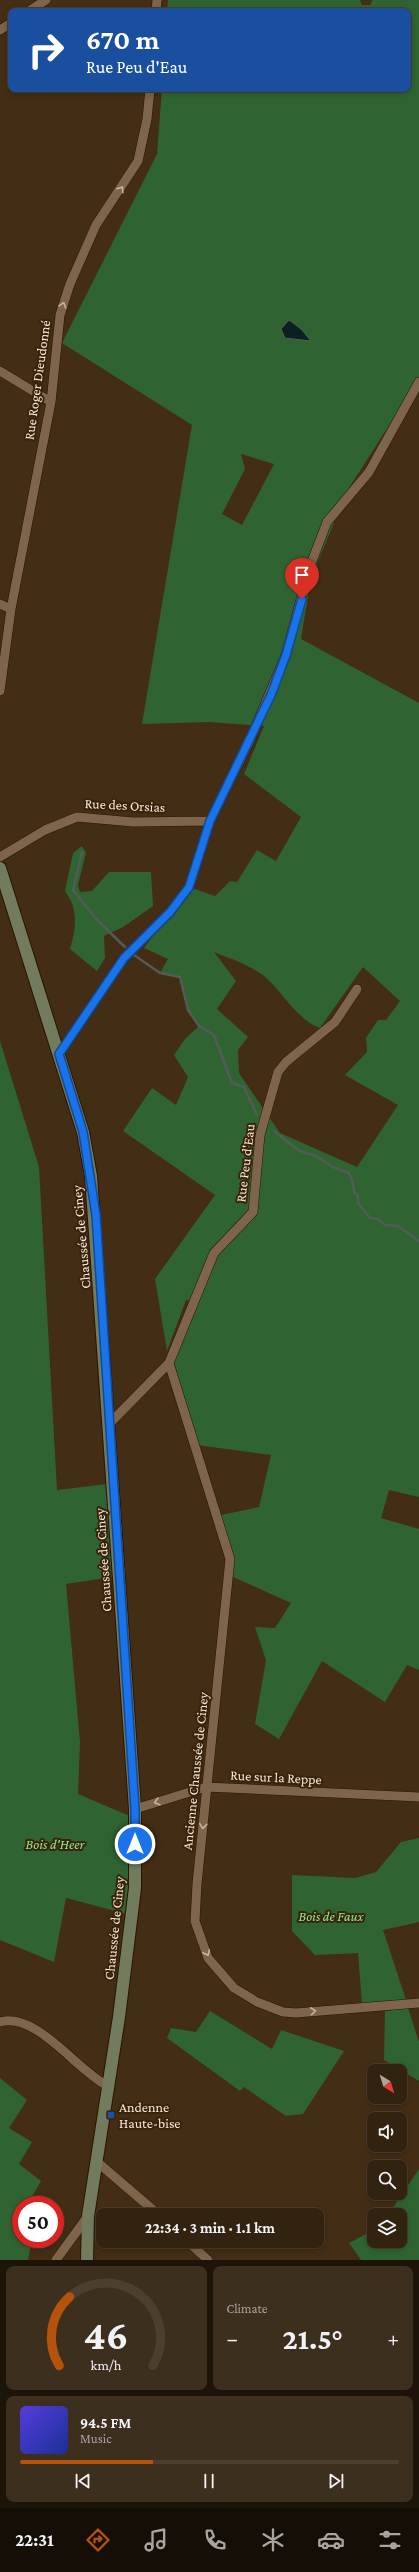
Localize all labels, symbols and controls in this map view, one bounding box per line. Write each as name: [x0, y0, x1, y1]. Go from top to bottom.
icon: right: [20, 24, 72, 76]
text: 670 m: [86, 24, 159, 55]
text: Rue Peu d'Eau: [86, 57, 187, 77]
one-way arrow: [116, 186, 124, 193]
one-way arrow: [58, 301, 67, 308]
street label: Rue Roger Dieudonné: [21, 319, 53, 441]
pin: [285, 558, 319, 599]
icon: arrive: [291, 564, 313, 586]
street label: Rue des Orsias: [84, 795, 166, 815]
street label: Rue Peu d'Eau: [232, 1122, 258, 1203]
street label: Chaussée de Ciney: [68, 1184, 93, 1289]
street label: Chaussée de Ciney: [91, 1507, 115, 1612]
street label: Ancienne Chaussée de Ciney: [179, 1691, 211, 1851]
street label: Rue sur la Reppe: [230, 1767, 322, 1787]
one-way arrow: [154, 1797, 161, 1806]
position arrow: [114, 1823, 156, 1865]
one-way arrow: [199, 1823, 208, 1829]
park label: Bois d'Heer: [26, 1836, 86, 1852]
street label: Chaussée de Ciney: [101, 1875, 127, 1980]
park label: Bois de Faux: [298, 1908, 364, 1924]
one-way arrow: [202, 1950, 210, 1957]
one-way arrow: [310, 2007, 316, 2016]
north arrow: [367, 2064, 407, 2104]
map controls: [367, 2064, 407, 2248]
place label: Andenne Haute-bise: [119, 2099, 181, 2131]
marker: Andenne Haute-bise: [106, 2110, 116, 2120]
button: sound: [367, 2112, 407, 2152]
button: search: [367, 2160, 407, 2200]
speed limit sign: 50: [12, 2196, 64, 2248]
button: layers: [367, 2208, 407, 2248]
text: 22:34 · 3 min · 1.1 km: [145, 2220, 275, 2236]
text: Climate: [227, 2301, 267, 2316]
text: 46: [84, 2312, 129, 2358]
text: 21.5°: [282, 2322, 343, 2355]
text: −: [227, 2326, 238, 2351]
text: +: [387, 2326, 399, 2351]
text: km/h: [91, 2357, 122, 2373]
text: 94.5 FM: [80, 2415, 131, 2431]
text: Music: [80, 2431, 112, 2446]
icon: previous: [72, 2470, 94, 2492]
icon: pause: [198, 2470, 220, 2492]
icon: next: [325, 2470, 347, 2492]
icon: directions: [84, 2526, 112, 2554]
icon: music: [142, 2526, 170, 2554]
icon: phone: [201, 2526, 229, 2554]
icon: climate: [259, 2526, 287, 2554]
icon: car: [317, 2526, 345, 2554]
icon: filters: [376, 2526, 404, 2554]
text: 22:31: [15, 2530, 54, 2550]

